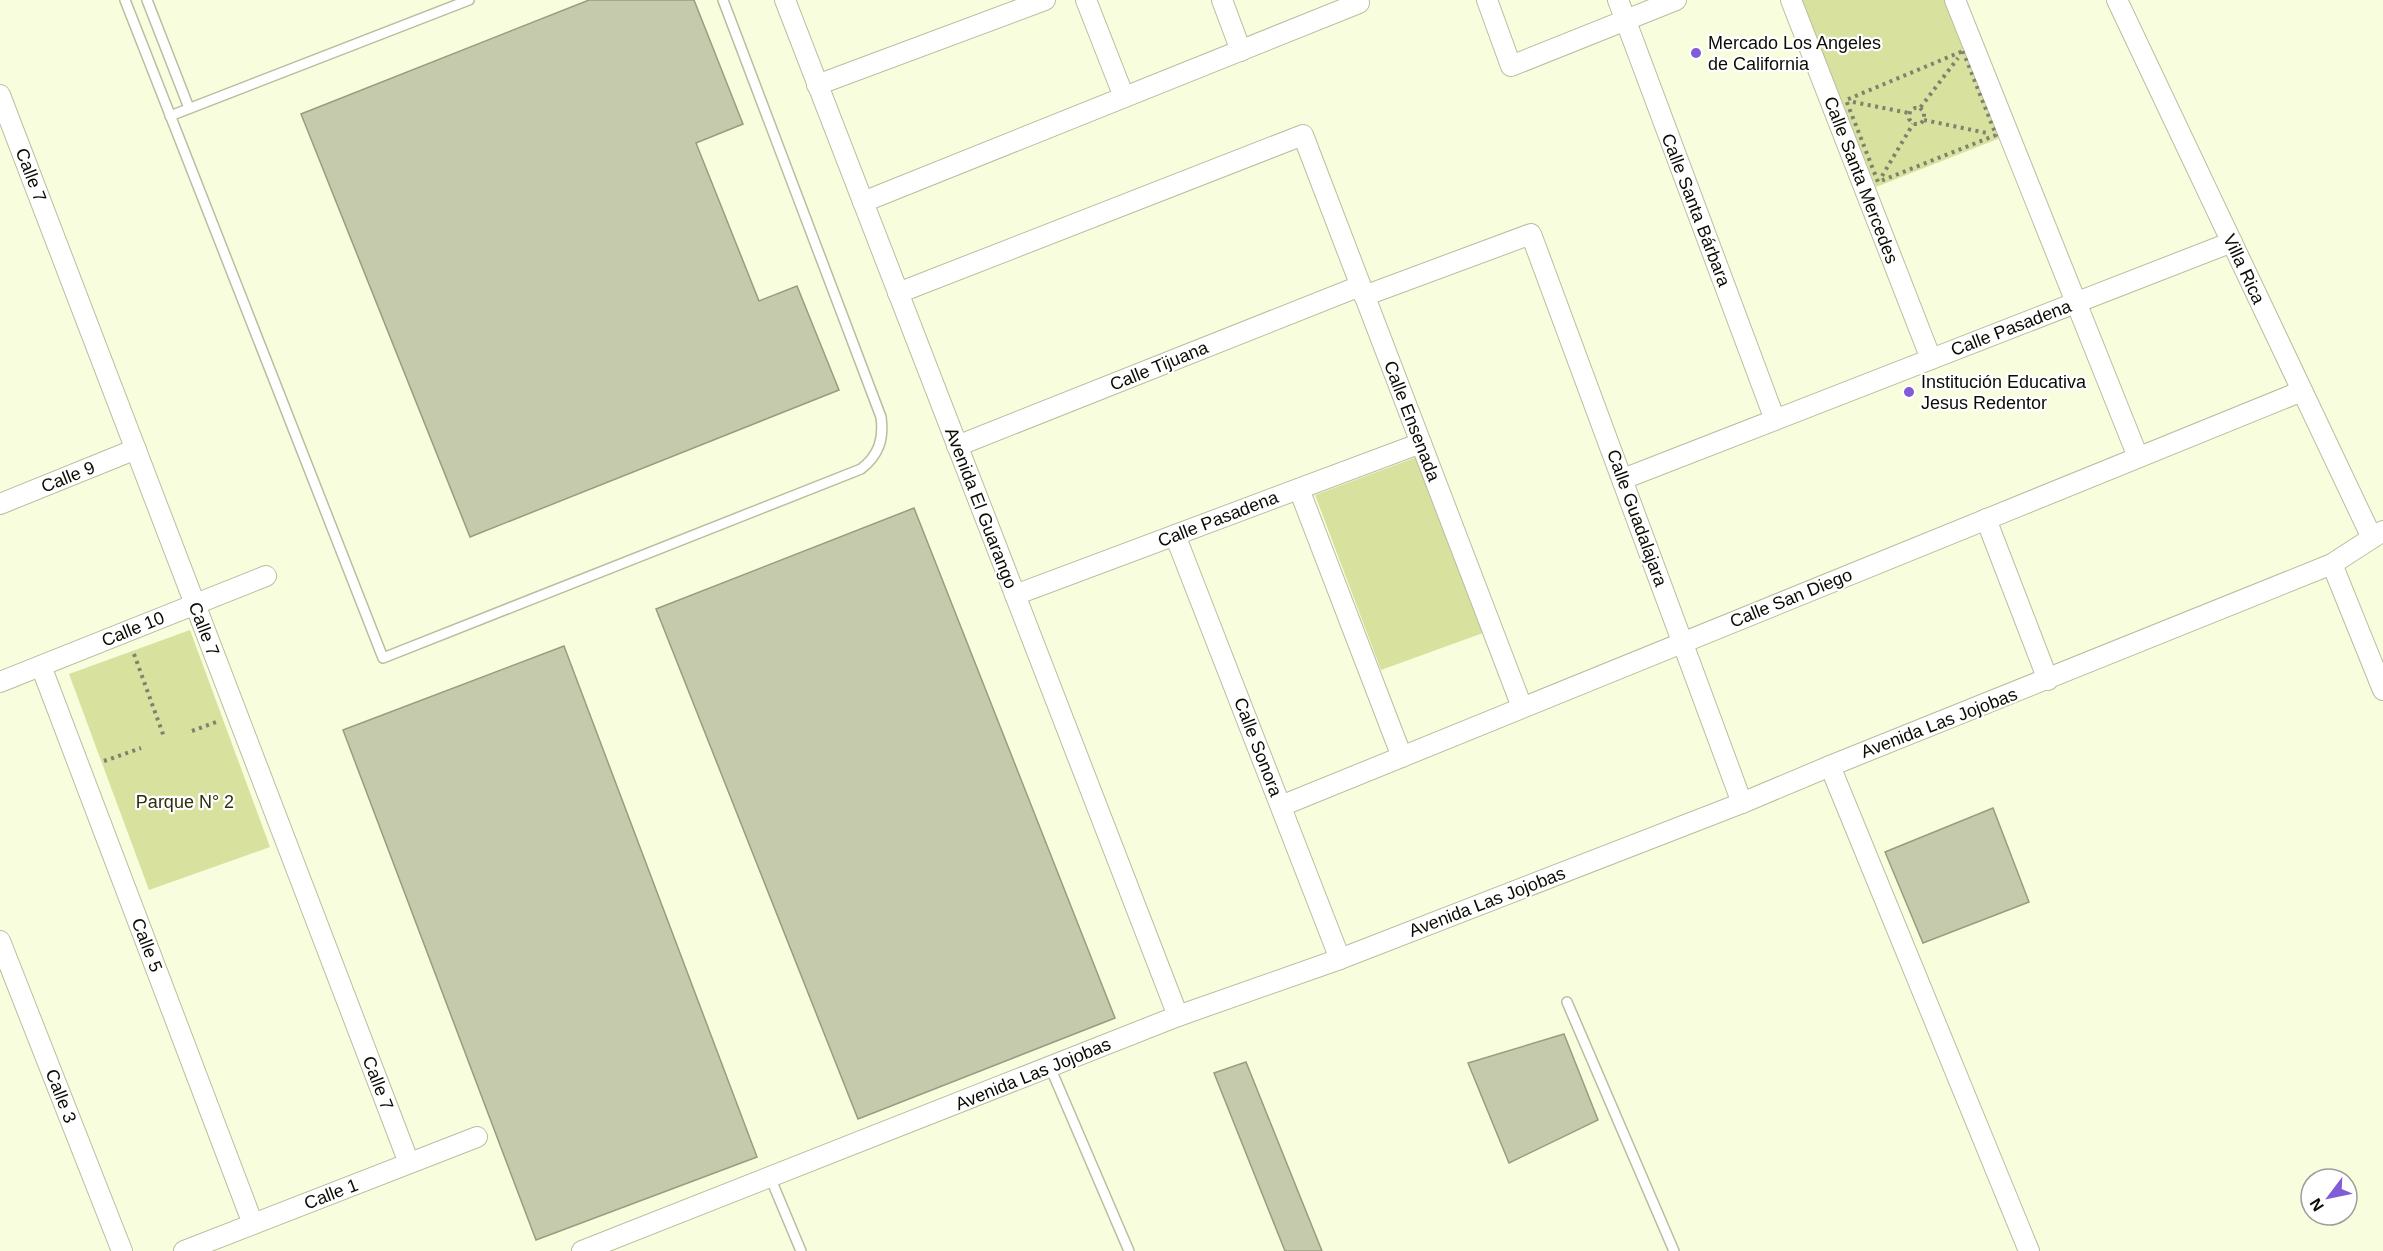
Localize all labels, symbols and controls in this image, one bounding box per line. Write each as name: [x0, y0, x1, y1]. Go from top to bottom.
place label: Mercado Los Angeles de California: [1708, 33, 1881, 74]
marker: Mercado Los Angeles de California: [1689, 46, 1703, 60]
street label: Calle Santa Mercedes: [1820, 94, 1902, 266]
street label: Calle Santa Bárbara: [1658, 131, 1735, 290]
street label: Calle 7: [12, 145, 50, 205]
street label: Villa Rica: [2219, 231, 2269, 308]
street label: Calle Pasadena: [1948, 296, 2075, 360]
street label: Calle Tijuana: [1107, 337, 1212, 395]
street label: Calle Ensenada: [1380, 358, 1444, 485]
place label: Institución Educativa Jesus Redentor: [1921, 372, 2087, 413]
marker: Institución Educativa Jesus Redentor: [1902, 385, 1916, 399]
street label: Avenida El Guarango: [941, 425, 1021, 591]
street label: Calle Guadalajara: [1603, 447, 1671, 590]
street label: Calle 9: [38, 457, 98, 497]
street label: Calle Pasadena: [1155, 487, 1282, 551]
street label: Calle San Diego: [1727, 564, 1855, 632]
street label: Calle 7: [185, 599, 223, 659]
street label: Calle 10: [99, 607, 167, 651]
street label: Avenida Las Jojobas: [1858, 684, 2020, 762]
street label: Calle Sonora: [1230, 695, 1286, 800]
park label: Parque N° 2: [136, 792, 234, 812]
street label: Avenida Las Jojobas: [1406, 863, 1568, 941]
street label: Calle 5: [128, 915, 166, 975]
street label: Avenida Las Jojobas: [952, 1034, 1114, 1114]
street label: Calle 7: [359, 1053, 397, 1113]
street label: Calle 3: [42, 1066, 80, 1126]
north arrow: [2299, 1167, 2359, 1227]
street label: Calle 1: [301, 1175, 361, 1213]
text: N: [2306, 1195, 2327, 1214]

